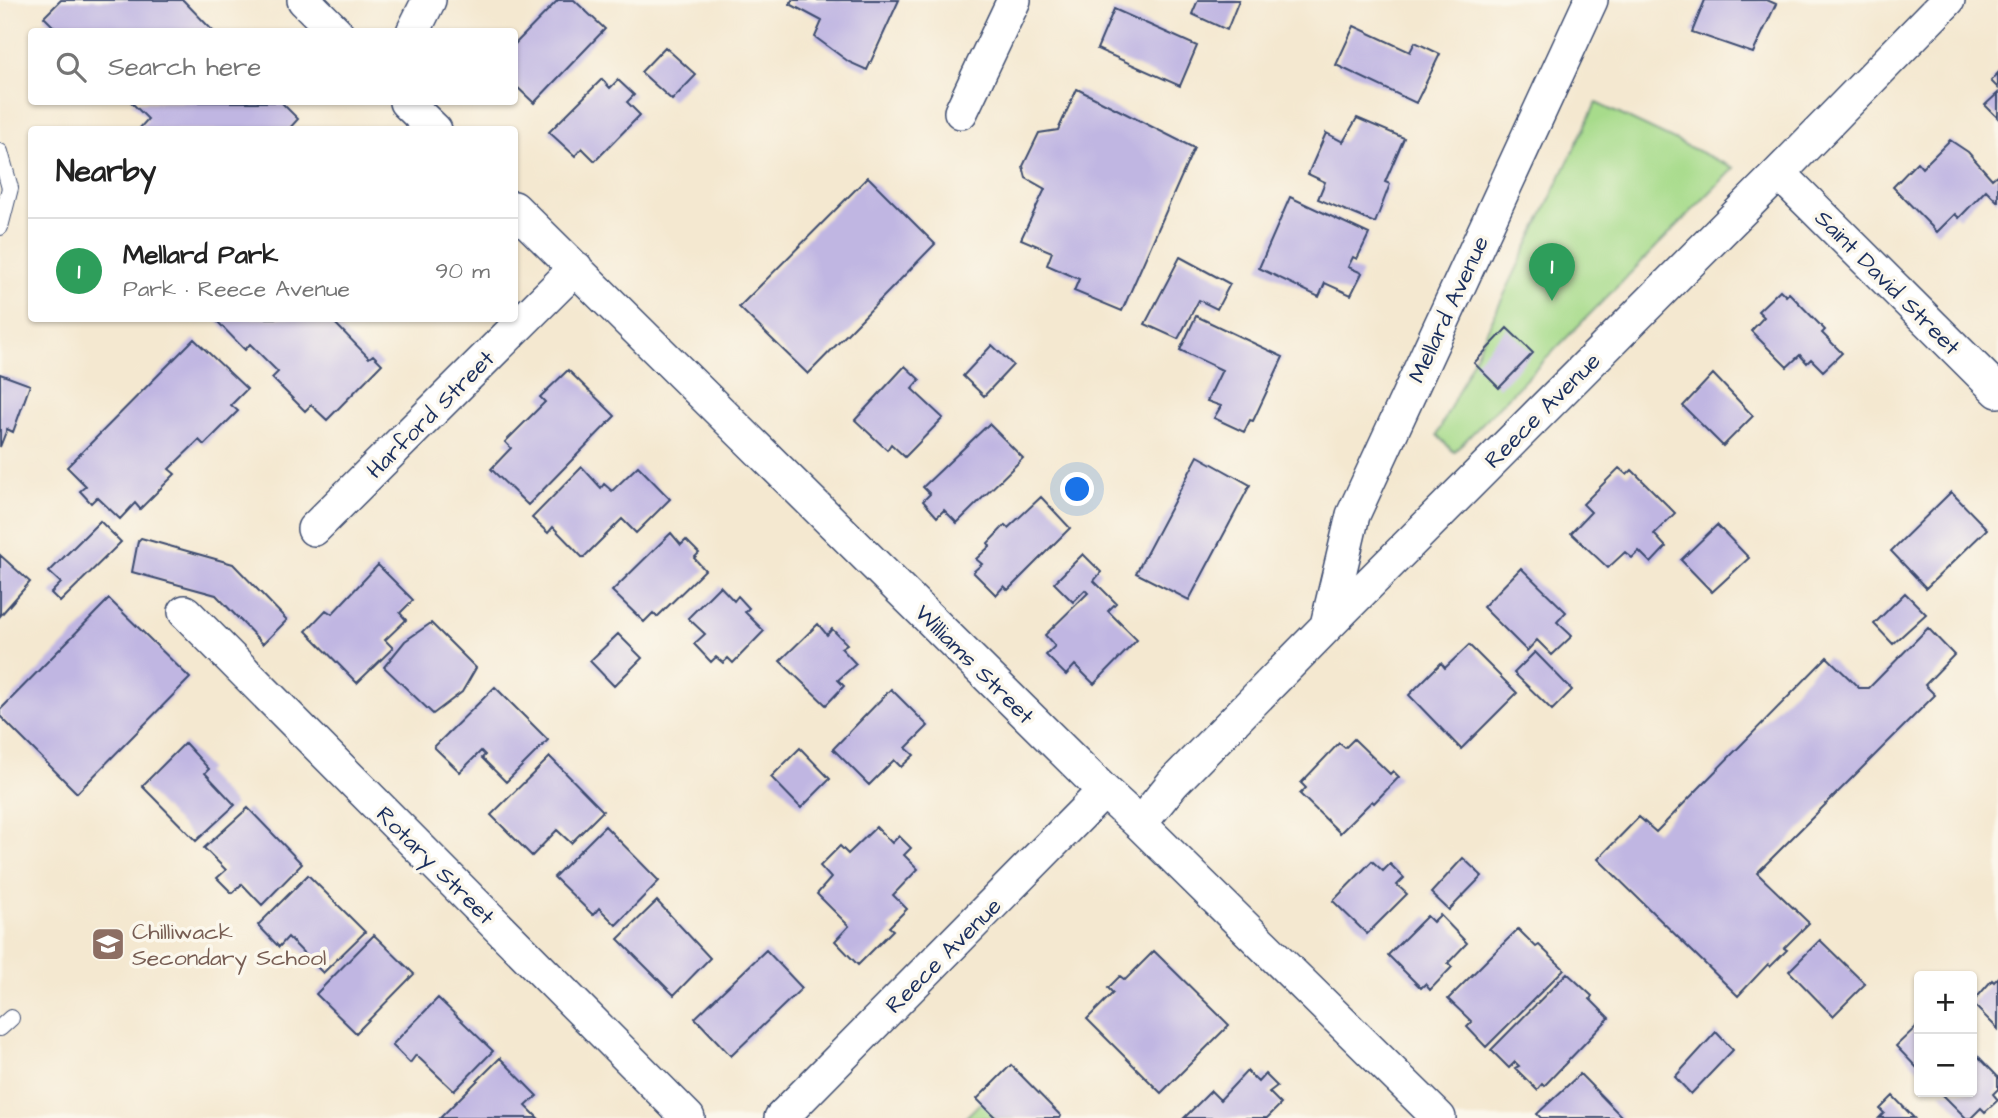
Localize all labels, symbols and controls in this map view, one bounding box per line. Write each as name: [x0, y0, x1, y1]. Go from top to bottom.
search box: [28, 28, 518, 105]
icon: search: [52, 48, 90, 86]
text: Search here: [108, 49, 261, 85]
text: Nearby: [56, 151, 156, 193]
street label: Saint David Street: [1807, 203, 1968, 363]
street label: Mellard Avenue: [1401, 231, 1497, 388]
text: Mellard Park: [123, 237, 278, 273]
pin: 1: [1529, 243, 1575, 301]
text: 1: [78, 255, 80, 287]
text: 90 m: [435, 255, 490, 287]
text: Park · Reece Avenue: [123, 273, 350, 305]
street label: Harford Street: [359, 343, 502, 486]
street label: Reece Avenue: [1478, 346, 1608, 476]
your location: [1060, 472, 1094, 506]
street label: Williams Street: [907, 598, 1042, 732]
street label: Rotary Street: [368, 799, 502, 933]
street label: Reece Avenue: [879, 891, 1009, 1021]
place label: Chilliwack Secondary School: [132, 916, 326, 975]
school or university icon: Chilliwack Secondary School: [89, 925, 127, 963]
map controls: [1914, 971, 1977, 1097]
button: +: [1914, 971, 1977, 1034]
button: −: [1914, 1034, 1977, 1097]

